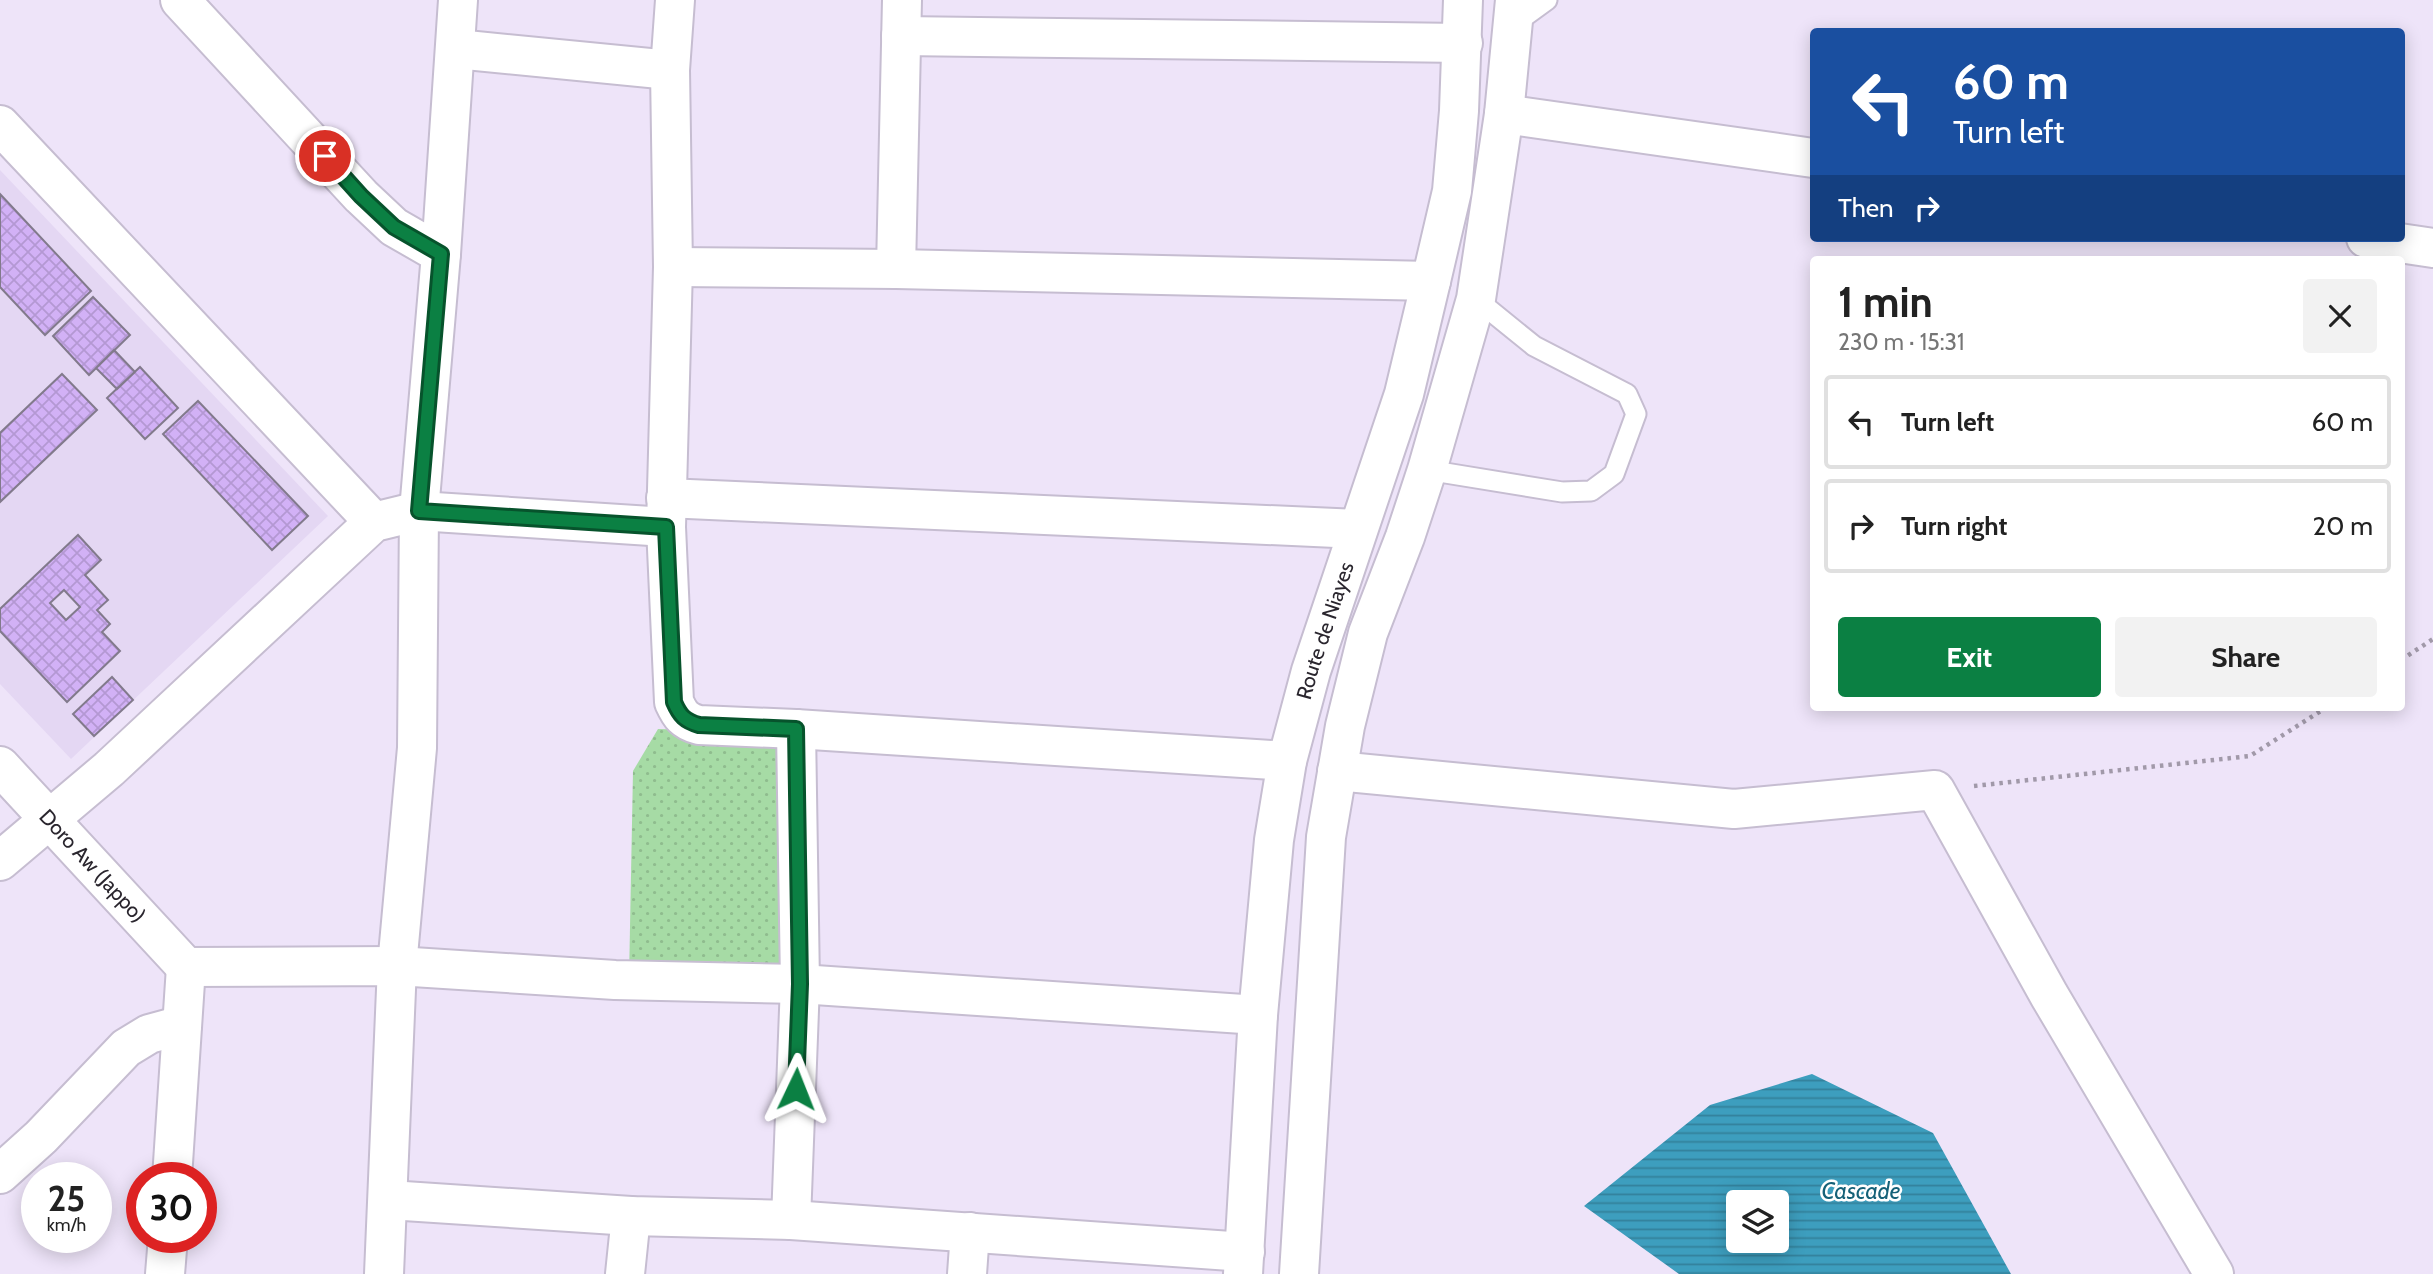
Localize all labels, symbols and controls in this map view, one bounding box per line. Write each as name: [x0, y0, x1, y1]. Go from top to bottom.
text: 60 m: [1953, 52, 2069, 111]
icon: left: [1838, 56, 1929, 147]
text: Turn left: [1953, 112, 2064, 151]
pin: [295, 126, 355, 186]
icon: arrive: [306, 137, 344, 175]
icon: right: [1908, 189, 1946, 227]
text: Then: [1838, 192, 1894, 224]
text: 1 min: [1838, 276, 1933, 328]
button: close: [2303, 279, 2377, 353]
text: 230 m · 15:31: [1838, 328, 1964, 356]
icon: left: [1842, 403, 1880, 441]
text: Turn left: [1901, 406, 1994, 438]
text: 60 m: [2311, 406, 2373, 438]
icon: right: [1842, 507, 1880, 545]
text: Turn right: [1901, 510, 2007, 542]
text: 20 m: [2313, 510, 2373, 542]
street label: Route de Niayes: [1291, 558, 1359, 702]
button: Exit: [1838, 617, 2101, 697]
button: Share: [2115, 617, 2377, 697]
street label: Doro Aw (Jappo): [34, 804, 151, 927]
position arrow: [759, 1052, 833, 1126]
speed limit sign: 30: [126, 1162, 217, 1253]
text: 25: [48, 1177, 85, 1220]
water label: Cascade: [1822, 1177, 1900, 1205]
map controls: [1726, 1190, 1789, 1253]
button: layers: [1726, 1190, 1789, 1253]
text: km/h: [47, 1214, 86, 1236]

